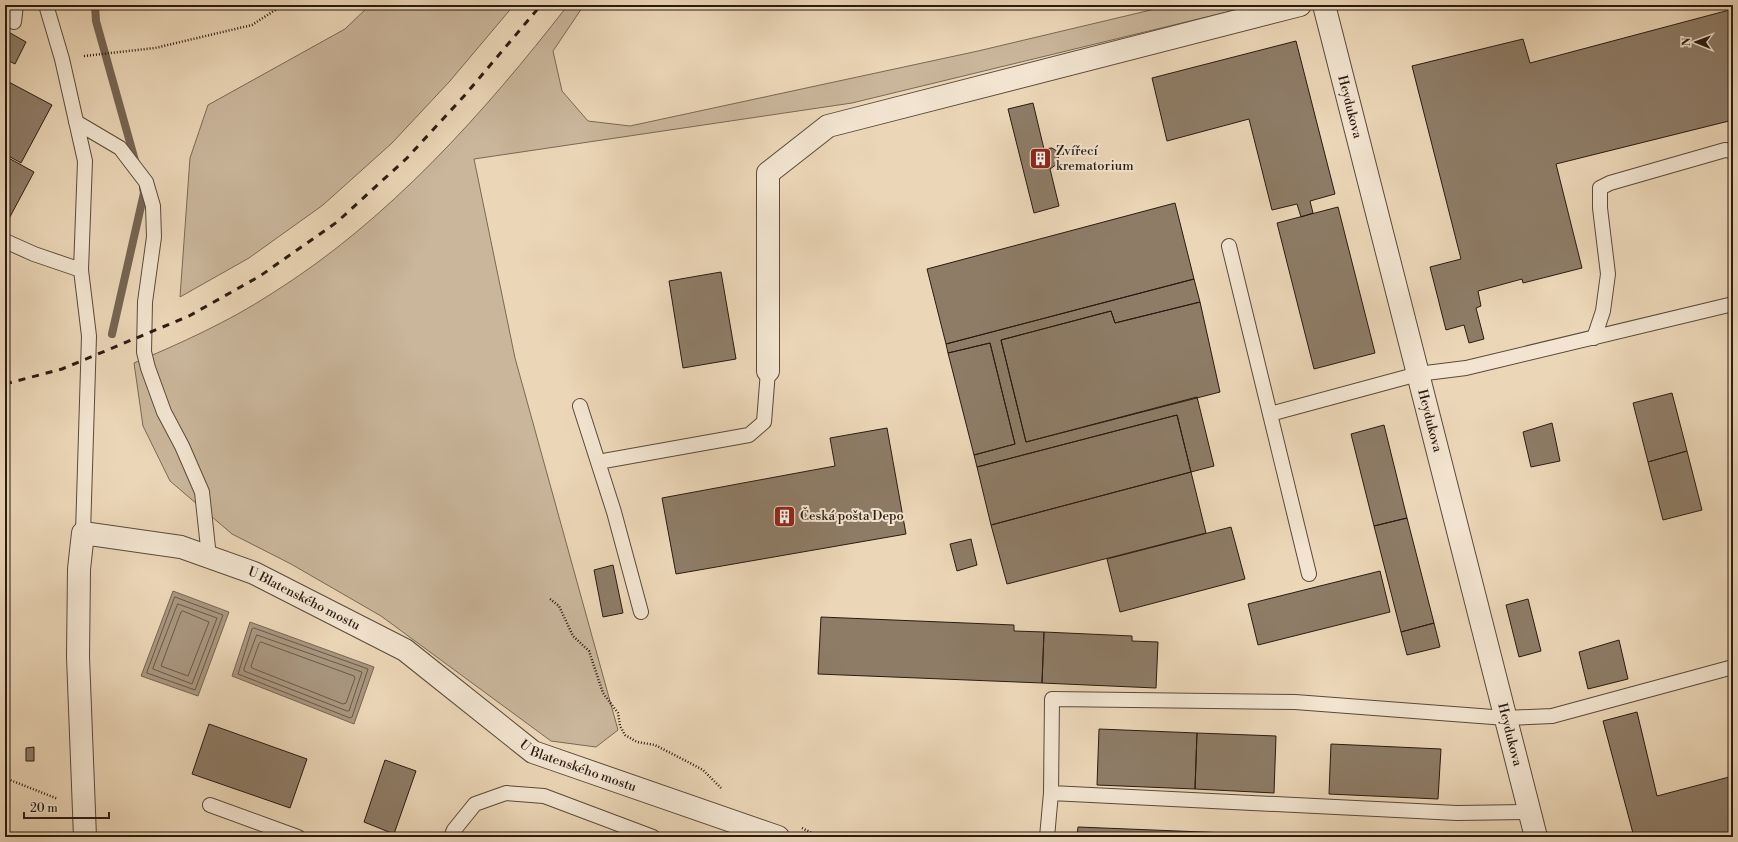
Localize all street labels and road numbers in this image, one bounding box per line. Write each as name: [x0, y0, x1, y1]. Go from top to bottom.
street label: Heydukova: [1334, 73, 1366, 140]
street label: Heydukova: [1414, 387, 1446, 454]
street label: U Blatenského mostu: [246, 564, 363, 634]
street label: Heydukova: [1494, 701, 1526, 768]
street label: U Blatenského mostu: [516, 736, 639, 795]

